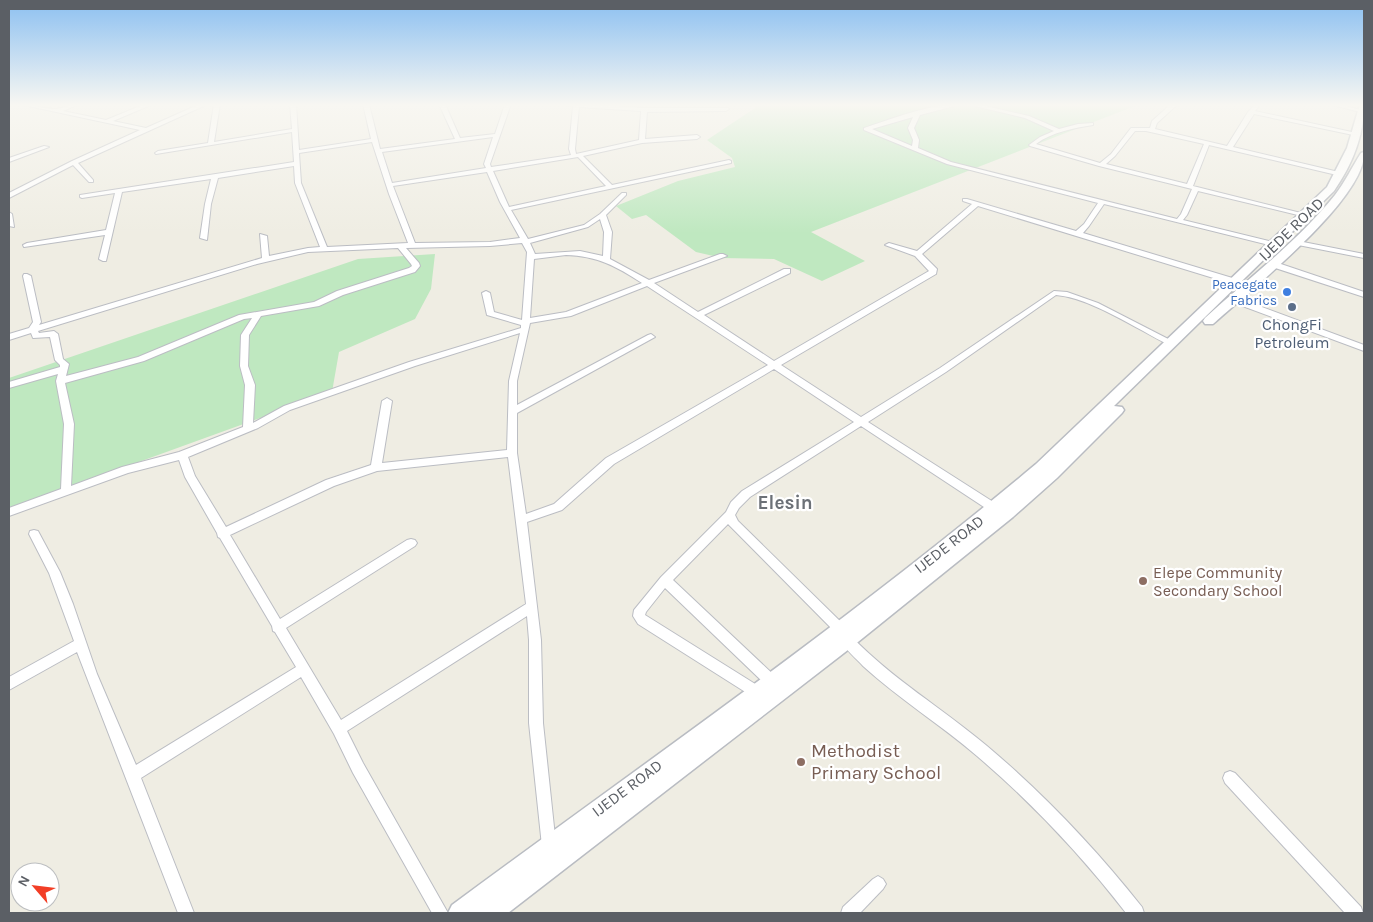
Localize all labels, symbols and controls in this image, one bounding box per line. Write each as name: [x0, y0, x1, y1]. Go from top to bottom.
street label: IJEDE ROAD: [1254, 193, 1328, 265]
place label: Peacegate Fabrics: [1212, 276, 1277, 309]
marker: Peacegate Fabrics: [1281, 286, 1293, 298]
marker: ChongFi Petroleum: [1286, 301, 1298, 313]
place label: ChongFi Petroleum: [1255, 315, 1329, 352]
district label: Elesin: [757, 492, 813, 514]
street label: IJEDE ROAD: [910, 511, 988, 577]
place label: Elepe Community Secondary School: [1153, 563, 1283, 600]
marker: Elepe Community Secondary School: [1137, 575, 1149, 587]
place label: Methodist Primary School: [811, 740, 941, 784]
street label: IJEDE ROAD: [588, 755, 666, 821]
marker: Methodist Primary School: [795, 756, 807, 768]
north arrow: [10, 862, 60, 912]
text: N: [14, 873, 34, 890]

